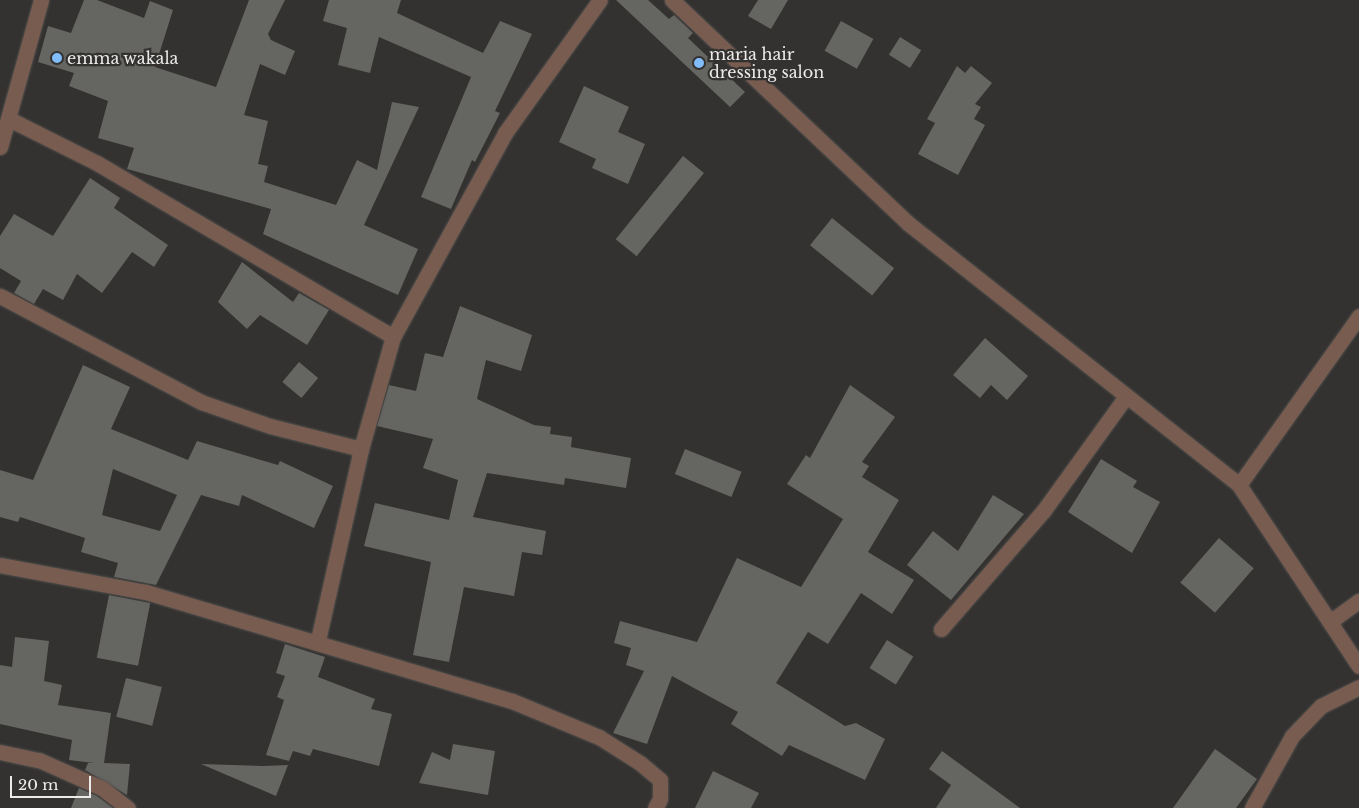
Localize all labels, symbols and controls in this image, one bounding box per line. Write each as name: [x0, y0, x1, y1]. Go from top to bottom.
place label: maria hair dressing salon: [709, 44, 824, 82]
place label: emma wakala: [67, 48, 179, 68]
marker: emma wakala: [51, 52, 63, 64]
marker: maria hair dressing salon: [693, 57, 705, 69]
scale bar: [12, 766, 94, 798]
text: 20 m: [18, 775, 58, 794]

